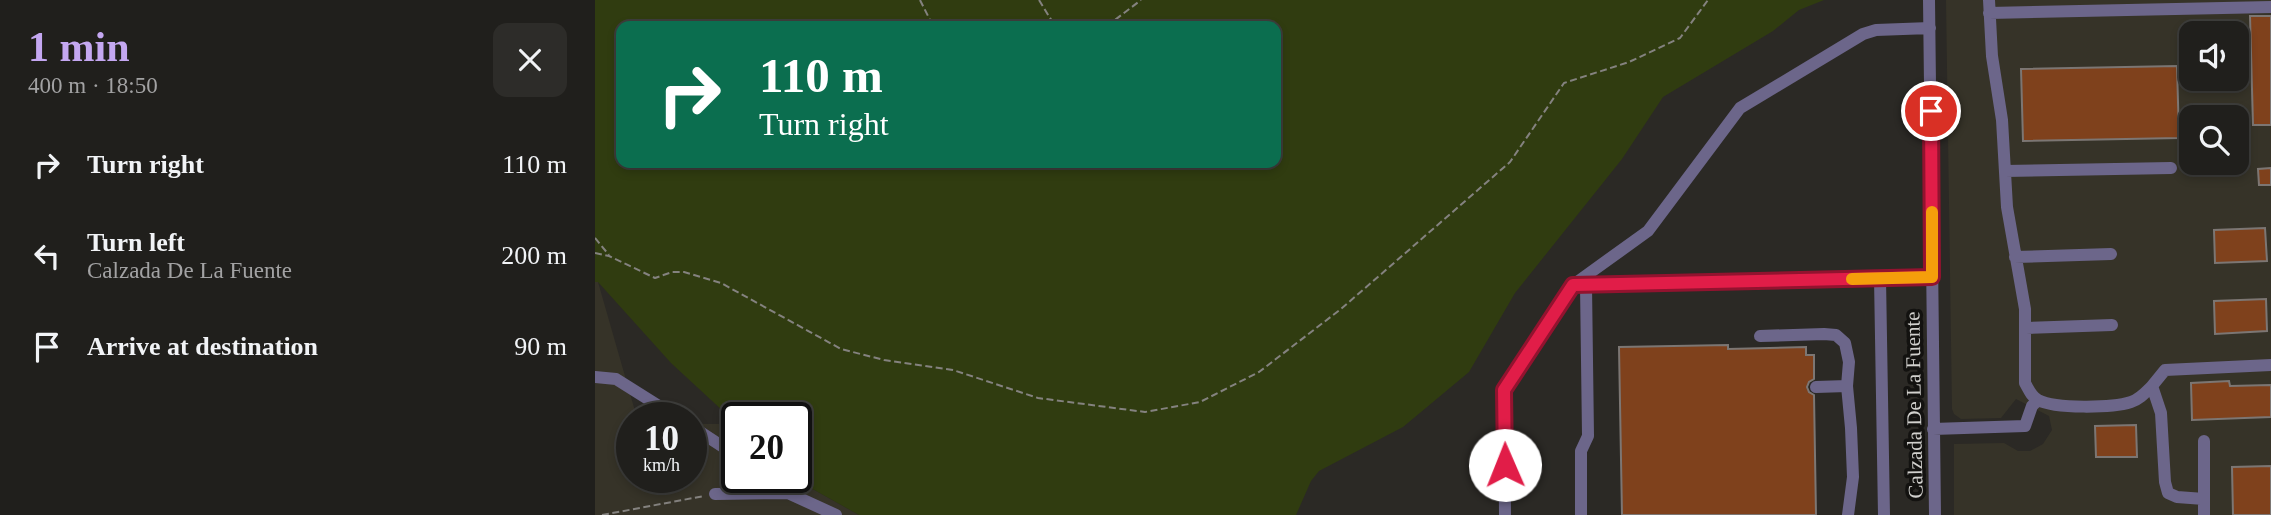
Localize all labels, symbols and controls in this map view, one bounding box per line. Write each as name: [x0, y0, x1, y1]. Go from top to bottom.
map controls: [2179, 21, 2249, 175]
button: sound: [2179, 21, 2249, 91]
button: close: [493, 23, 567, 97]
text: 1 min: [28, 24, 130, 70]
text: 110 m: [759, 48, 883, 103]
icon: right: [644, 49, 735, 140]
text: 400 m · 18:50: [28, 73, 158, 98]
pin: [1901, 81, 1961, 141]
icon: arrive: [1912, 92, 1950, 130]
button: search: [2179, 105, 2249, 175]
text: Turn right: [759, 106, 889, 142]
icon: right: [28, 146, 66, 184]
text: Turn right: [87, 150, 204, 179]
text: 110 m: [502, 150, 567, 179]
text: Turn left: [87, 228, 185, 257]
icon: left: [28, 237, 66, 275]
text: 200 m: [501, 241, 567, 270]
text: Calzada De La Fuente: [87, 258, 292, 283]
street label: Calzada De La Fuente: [1900, 311, 1928, 499]
icon: arrive: [28, 328, 66, 366]
text: Arrive at destination: [87, 332, 318, 361]
text: 90 m: [514, 332, 567, 361]
speed limit sign: 20: [721, 402, 812, 493]
text: 10: [644, 419, 679, 458]
position arrow: [1468, 428, 1542, 502]
text: km/h: [643, 455, 680, 475]

